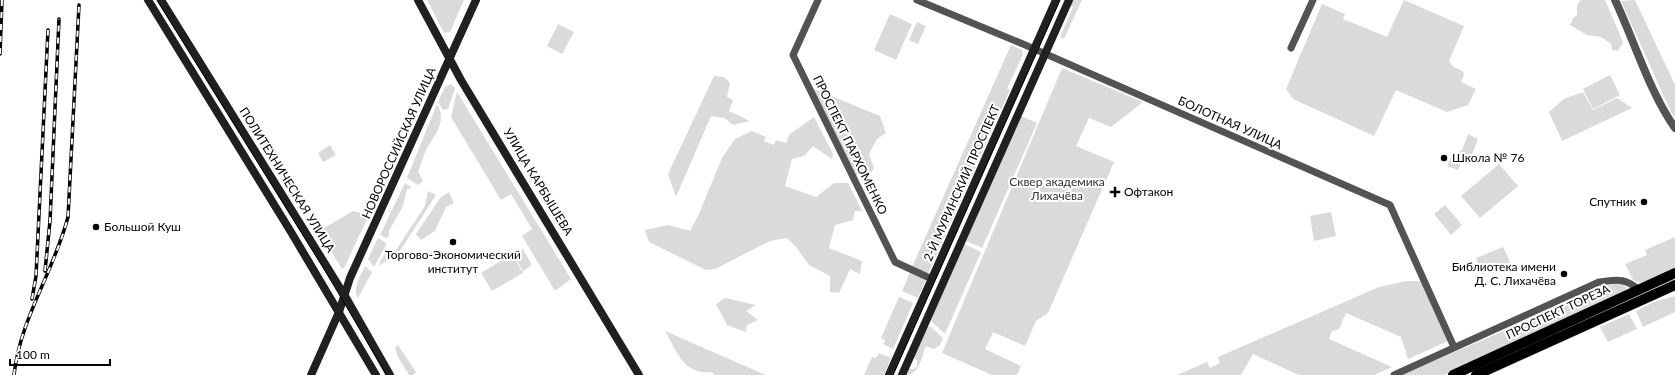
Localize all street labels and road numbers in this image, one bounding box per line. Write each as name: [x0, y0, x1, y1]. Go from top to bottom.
street label: НОВОРОССИЙСКАЯ УЛИЦА: [358, 64, 439, 221]
street label: ПРОСПЕКТ ПАРХОМЕНКО: [810, 73, 891, 217]
street label: БОЛОТНАЯ УЛИЦА: [1176, 93, 1285, 153]
street label: 2-Й МУРИНСКИЙ ПРОСПЕКТ: [920, 102, 1003, 263]
street label: ПОЛИТЕХНИЧЕСКАЯ УЛИЦА: [236, 104, 339, 256]
street label: УЛИЦА КАРБЫШЕВА: [500, 125, 577, 239]
street label: ПРОСПЕКТ ТОРЕЗА: [1503, 280, 1613, 342]

